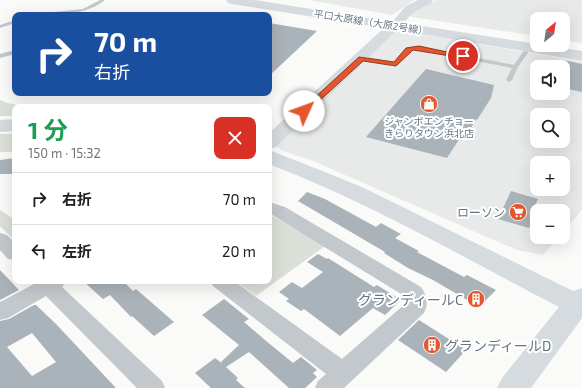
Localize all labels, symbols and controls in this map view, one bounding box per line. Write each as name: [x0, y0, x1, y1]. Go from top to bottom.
street label: 平口大原線（大原2号線）: [313, 7, 429, 37]
north arrow: [530, 12, 570, 52]
map controls: [530, 12, 570, 244]
text: 70 m: [94, 24, 157, 58]
icon: right: [28, 28, 80, 80]
pin: [446, 39, 480, 73]
icon: arrive: [452, 45, 474, 67]
button: sound: [530, 60, 570, 100]
text: 右折: [94, 61, 130, 83]
position arrow: [283, 90, 325, 132]
shop icon: ジャンボエンチョー きらりタウン浜北店: [419, 94, 439, 114]
button: search: [530, 108, 570, 148]
text: 1 分: [28, 115, 68, 144]
place label: ジャンボエンチョー きらりタウン浜北店: [384, 115, 474, 139]
button: close: [214, 117, 256, 159]
text: 150 m · 15:32: [28, 145, 101, 161]
button: +: [530, 156, 570, 196]
icon: right: [28, 188, 50, 210]
text: 右折: [62, 190, 92, 208]
text: 70 m: [223, 190, 256, 208]
supermarket icon: ローソン: [508, 202, 528, 222]
button: −: [530, 204, 570, 244]
place label: ローソン: [457, 205, 505, 219]
icon: left: [28, 240, 50, 262]
text: 左折: [62, 242, 92, 260]
text: 20 m: [222, 242, 256, 260]
building icon: グランディールC: [466, 289, 486, 309]
place label: グランディールC: [358, 291, 463, 308]
building icon: グランディールD: [422, 335, 442, 355]
place label: グランディールD: [445, 337, 551, 354]

